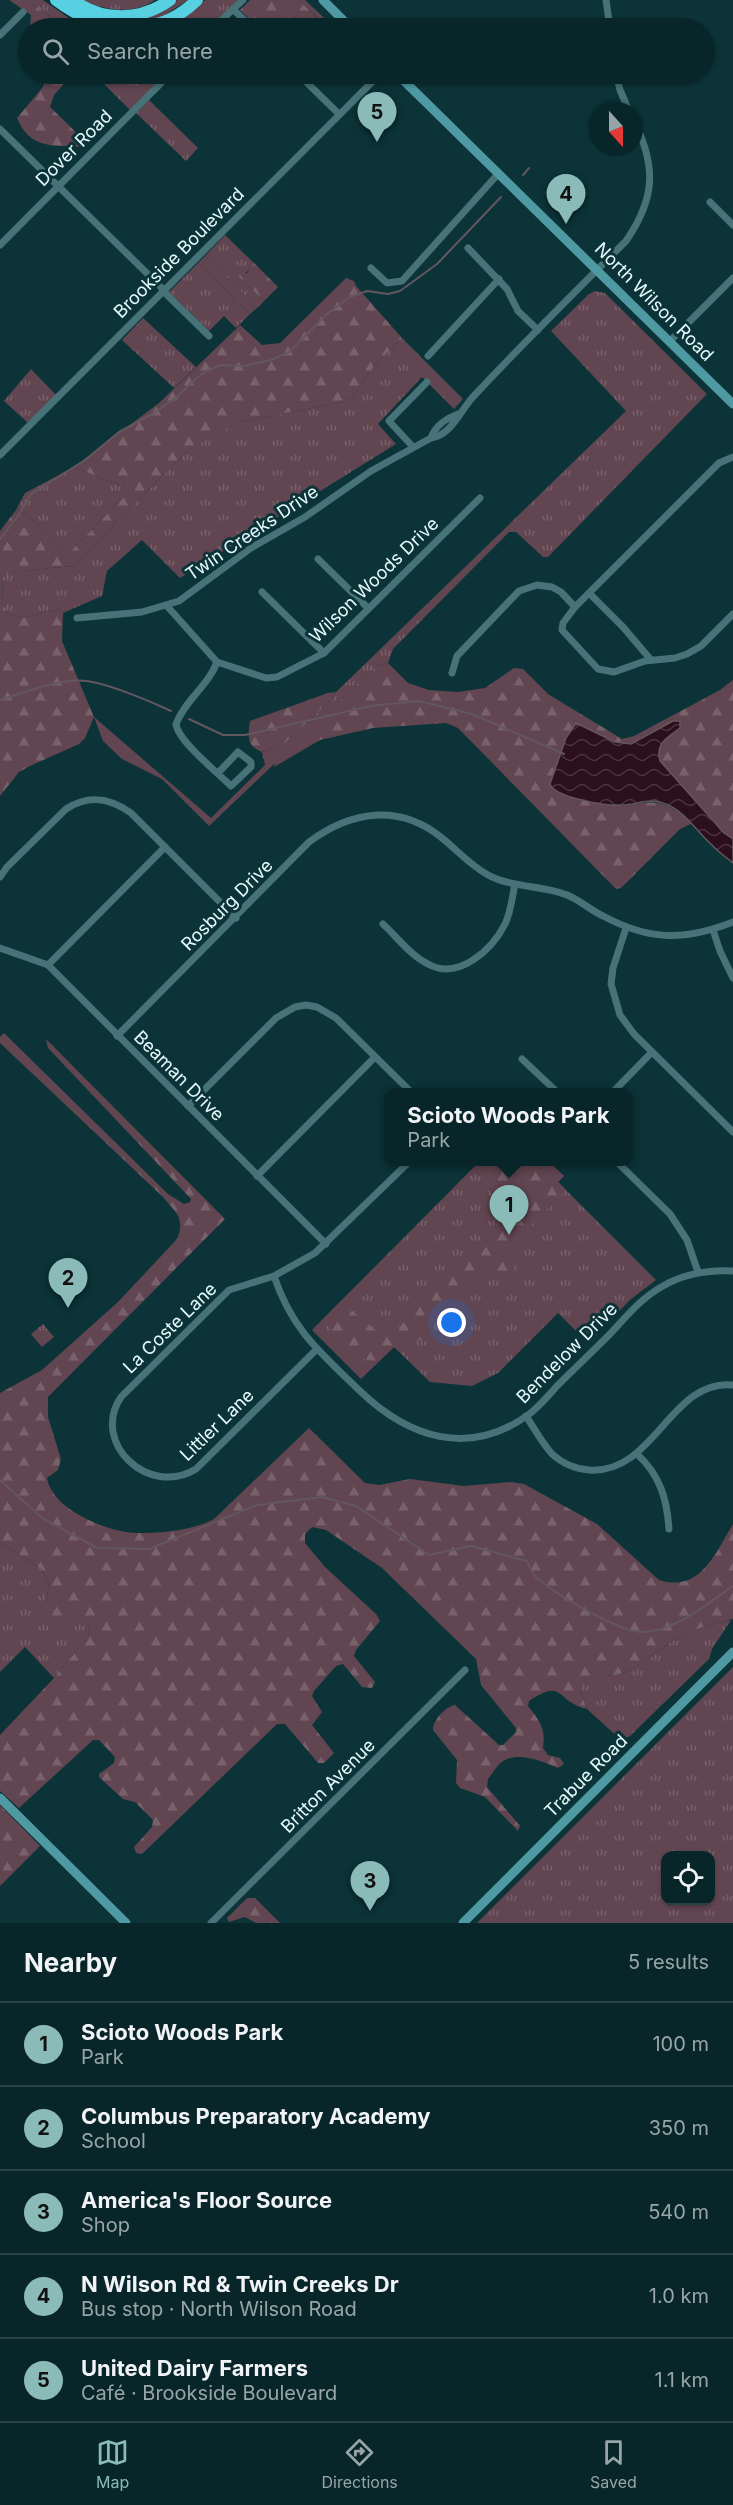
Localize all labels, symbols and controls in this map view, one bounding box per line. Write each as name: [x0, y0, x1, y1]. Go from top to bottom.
search box: [18, 18, 715, 84]
icon: search: [39, 35, 72, 68]
text: Search here: [87, 38, 213, 64]
pin: 5: [358, 92, 397, 142]
north arrow: [589, 102, 643, 156]
street label: Dover Road: [31, 105, 116, 190]
pin: 4: [546, 174, 586, 224]
street label: Brookside Boulevard: [109, 183, 248, 322]
street label: North Wilson Road: [591, 238, 718, 365]
street label: Twin Creeks Drive: [182, 481, 322, 585]
street label: Wilson Woods Drive: [305, 513, 442, 647]
street label: Rosburg Drive: [177, 855, 277, 955]
street label: Beaman Drive: [130, 1026, 229, 1125]
popup: [384, 1088, 633, 1166]
text: Scioto Woods Park: [407, 1102, 610, 1128]
text: Park: [407, 1128, 450, 1152]
pin: 1: [490, 1186, 528, 1235]
pin: 2: [48, 1258, 88, 1308]
street label: La Coste Lane: [119, 1278, 221, 1377]
street label: Bendelow Drive: [512, 1298, 621, 1407]
your location: [437, 1308, 466, 1337]
street label: Littler Lane: [176, 1384, 258, 1465]
street label: Trabue Road: [540, 1730, 631, 1821]
street label: Britton Avenue: [276, 1734, 379, 1837]
map controls: [661, 1851, 715, 1905]
button: locate: [661, 1851, 715, 1905]
pin: 3: [350, 1862, 389, 1911]
text: Nearby: [24, 1947, 117, 1978]
text: 5 results: [628, 1950, 709, 1974]
text: Scioto Woods Park: [81, 2019, 283, 2045]
text: 1: [39, 2032, 48, 2056]
text: 100 m: [652, 2032, 709, 2056]
text: Park: [81, 2045, 124, 2069]
text: Columbus Preparatory Academy: [81, 2103, 431, 2129]
text: 2: [37, 2116, 50, 2140]
text: 350 m: [649, 2116, 709, 2140]
text: School: [81, 2129, 146, 2153]
text: America's Floor Source: [81, 2187, 332, 2213]
text: 3: [37, 2200, 50, 2224]
text: 540 m: [648, 2200, 709, 2224]
text: Shop: [81, 2213, 130, 2237]
text: N Wilson Rd & Twin Creeks Dr: [81, 2271, 399, 2297]
text: 4: [37, 2284, 50, 2308]
text: 1.0 km: [649, 2284, 709, 2308]
text: Bus stop · North Wilson Road: [81, 2297, 357, 2321]
text: United Dairy Farmers: [81, 2355, 308, 2381]
text: 5: [37, 2368, 50, 2392]
text: 1.1 km: [655, 2368, 709, 2392]
text: Café · Brookside Boulevard: [81, 2381, 337, 2405]
tab: Map: [96, 2436, 129, 2492]
tab: Directions: [322, 2436, 398, 2492]
tab: Saved: [590, 2436, 637, 2492]

